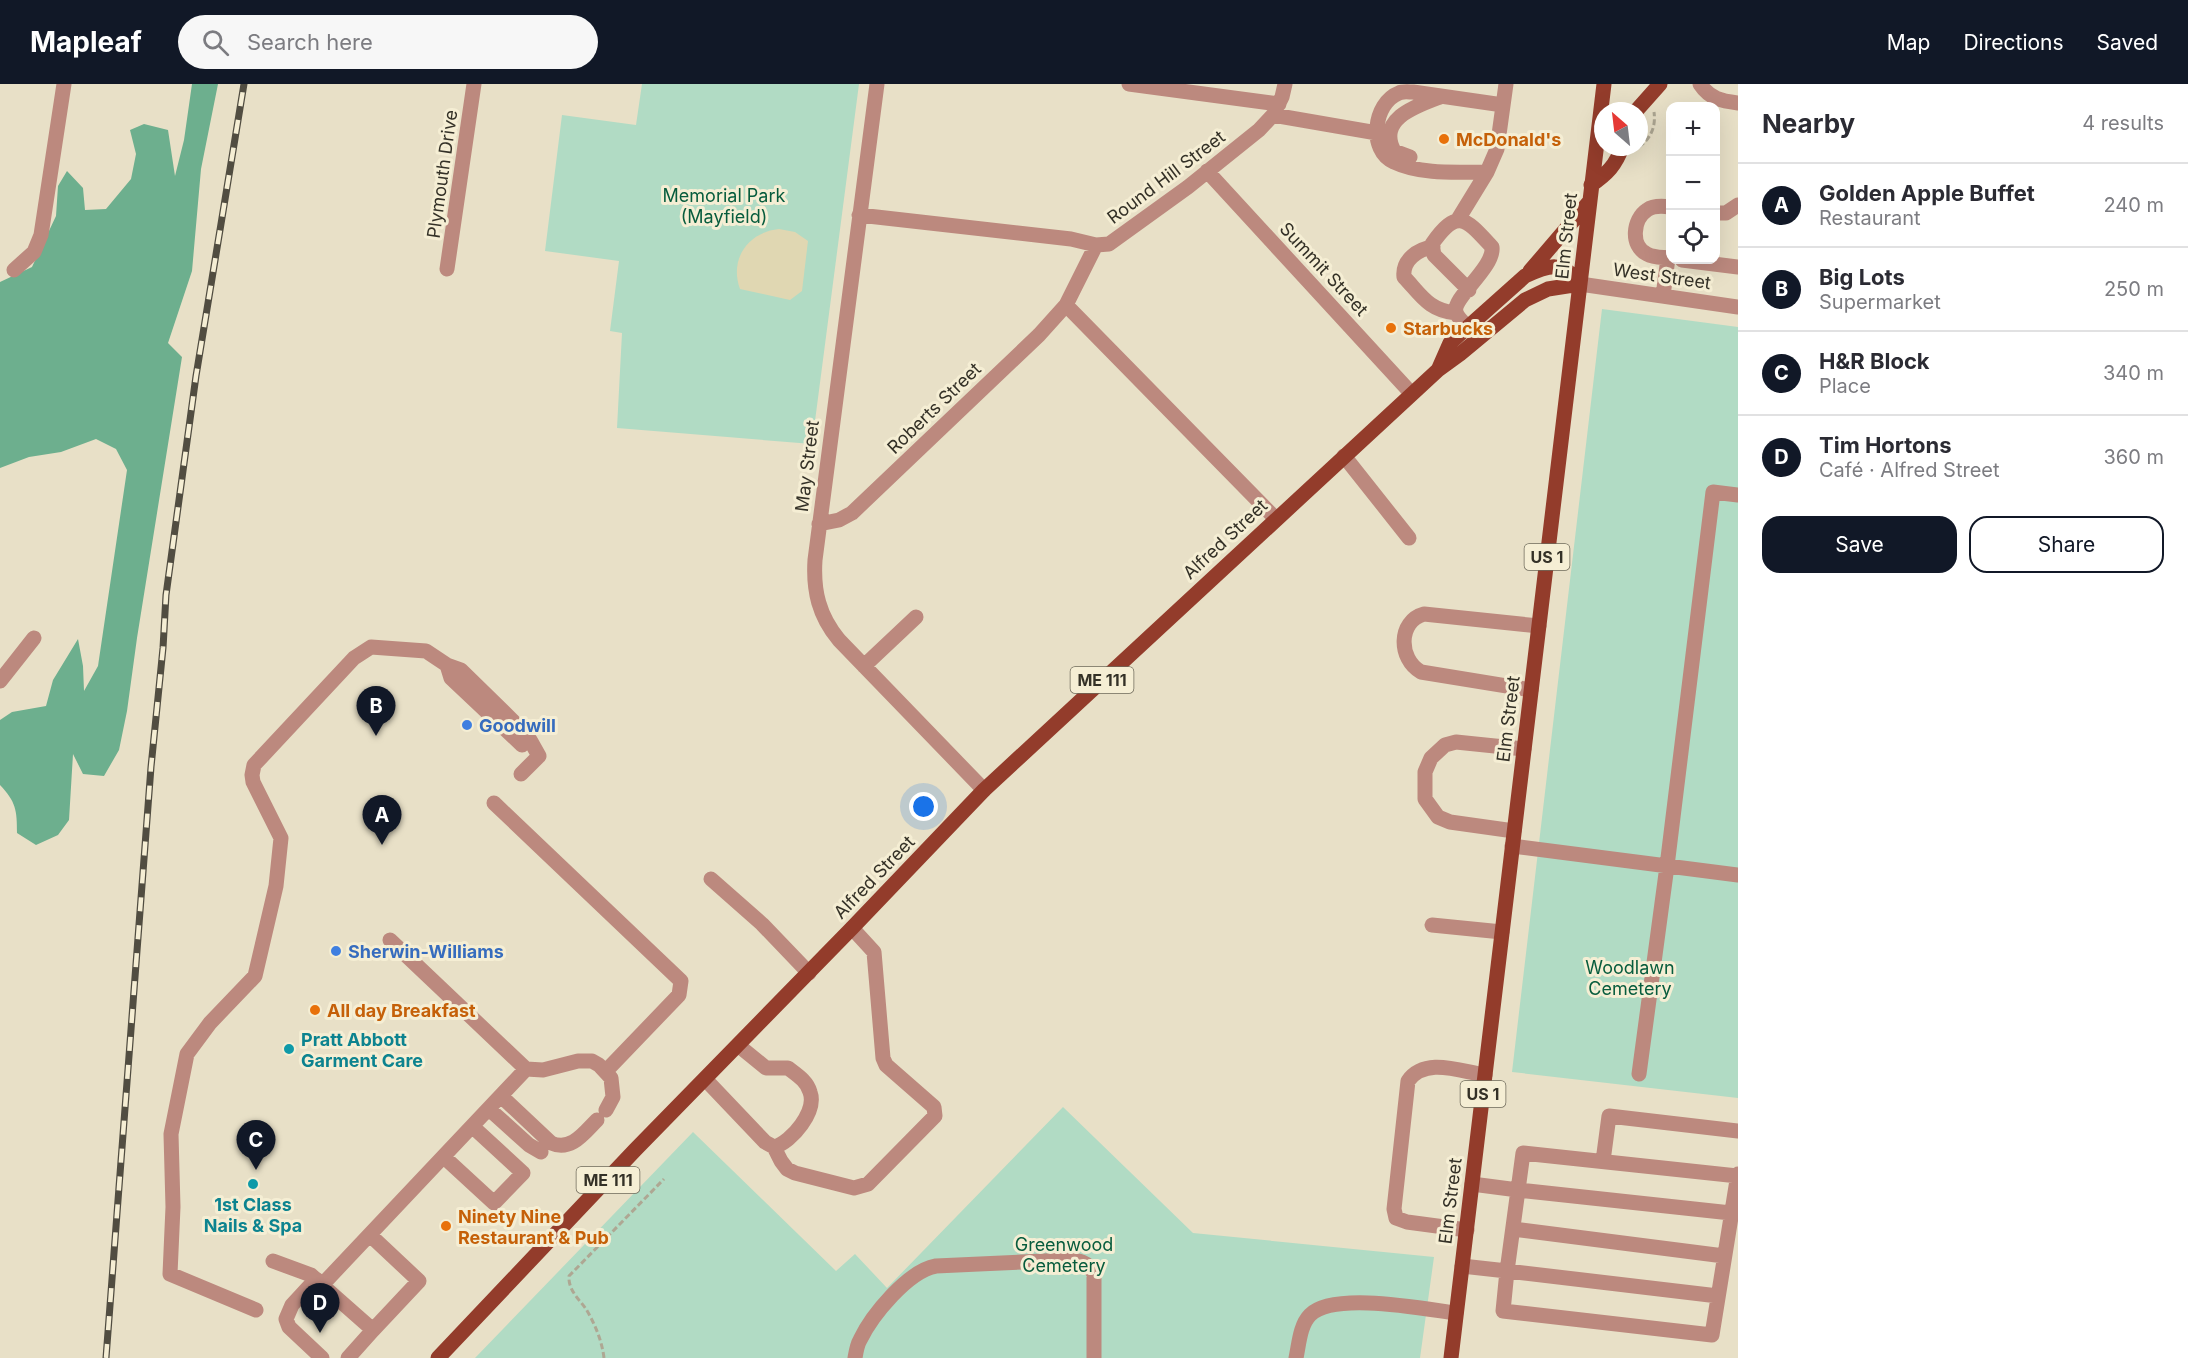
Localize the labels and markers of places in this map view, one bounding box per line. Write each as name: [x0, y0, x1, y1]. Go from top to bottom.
place label: McDonald's: [1456, 129, 1561, 150]
marker: McDonald's: [1437, 132, 1451, 146]
place label: Starbucks: [1403, 318, 1493, 339]
marker: Starbucks: [1384, 321, 1398, 335]
pin: B: [356, 686, 395, 736]
place label: Goodwill: [479, 715, 556, 736]
marker: Goodwill: [460, 718, 474, 732]
pin: A: [362, 796, 401, 845]
place label: Sherwin-Williams: [348, 941, 504, 962]
marker: Sherwin-Williams: [329, 944, 343, 958]
place label: All day Breakfast: [327, 1000, 476, 1021]
marker: All day Breakfast: [308, 1003, 322, 1017]
place label: Pratt Abbott Garment Care: [301, 1029, 423, 1071]
marker: Pratt Abbott Garment Care: [282, 1042, 296, 1056]
pin: C: [236, 1120, 276, 1170]
marker: 1st Class Nails & Spa: [246, 1177, 260, 1191]
place label: 1st Class Nails & Spa: [204, 1194, 302, 1236]
place label: Ninety Nine Restaurant & Pub: [458, 1206, 609, 1248]
marker: Ninety Nine Restaurant & Pub: [439, 1219, 453, 1233]
pin: D: [300, 1284, 340, 1333]

